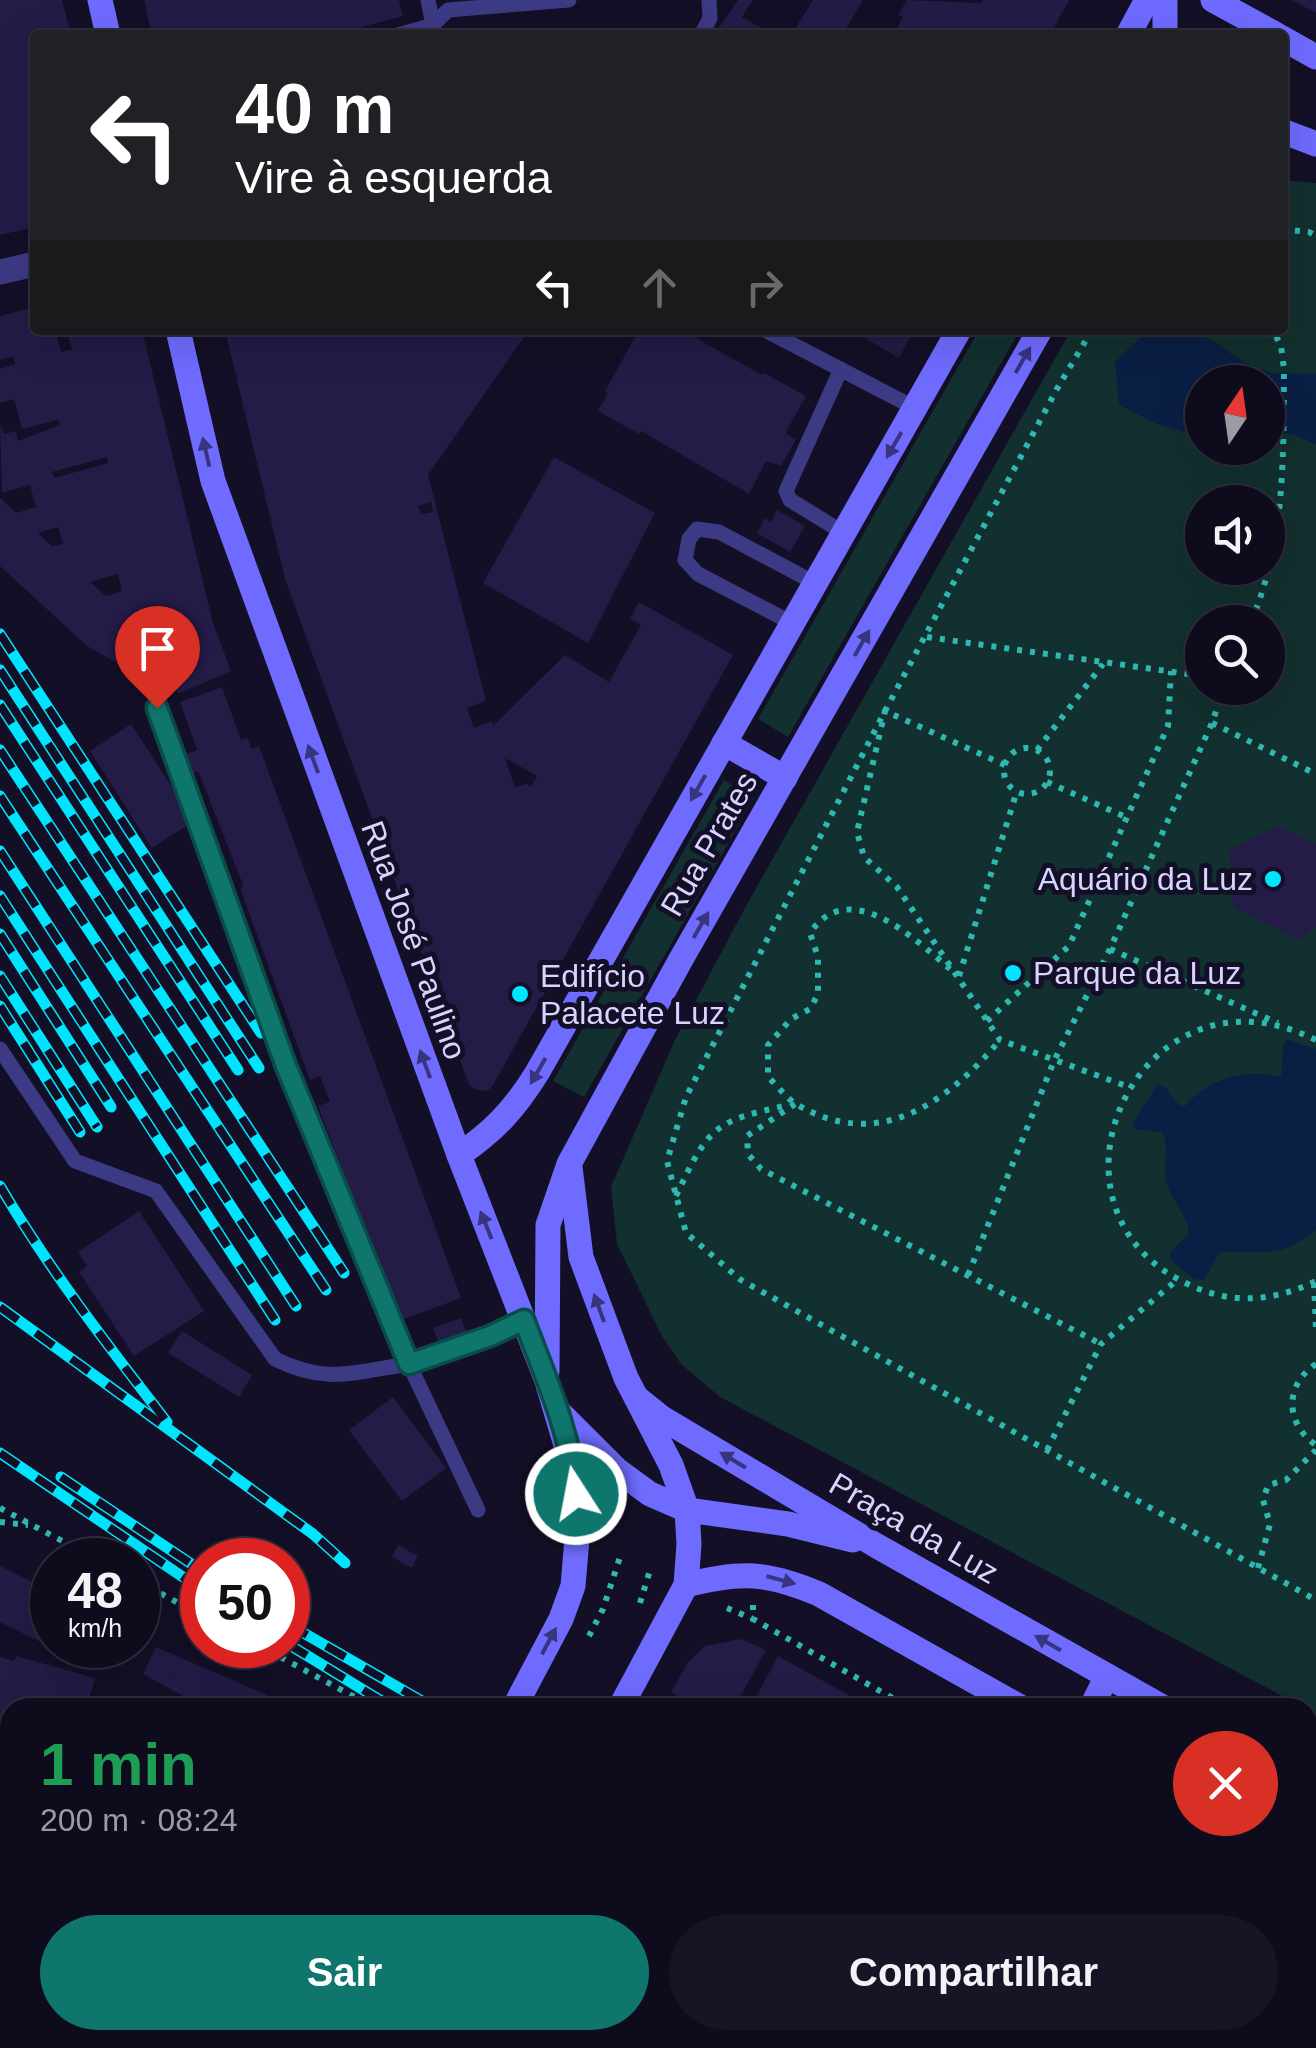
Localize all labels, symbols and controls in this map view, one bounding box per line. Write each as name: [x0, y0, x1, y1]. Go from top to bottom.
icon: left: [70, 70, 200, 200]
text: 40 m: [235, 70, 395, 148]
text: Vire à esquerda: [235, 152, 552, 203]
icon: left: [527, 260, 582, 315]
icon: ahead: [632, 260, 687, 315]
icon: right: [737, 260, 792, 315]
one-way arrow: [1014, 346, 1031, 375]
north arrow: [1185, 365, 1285, 465]
map controls: [1185, 365, 1285, 705]
one-way arrow: [885, 431, 903, 459]
one-way arrow: [198, 436, 213, 467]
button: sound: [1185, 485, 1285, 585]
button: search: [1185, 605, 1285, 705]
pin: [115, 606, 200, 709]
icon: arrive: [130, 621, 185, 676]
one-way arrow: [853, 629, 870, 657]
one-way arrow: [305, 743, 320, 773]
street label: Rua Prates: [653, 766, 765, 922]
one-way arrow: [690, 774, 707, 802]
street label: Rua José Paulino: [354, 816, 474, 1064]
place label: Aquário da Luz: [1038, 861, 1253, 897]
marker: Aquário da Luz: [1262, 868, 1284, 890]
one-way arrow: [691, 911, 709, 939]
place label: Parque da Luz: [1033, 955, 1241, 991]
place label: Edifício Palacete Luz: [540, 958, 725, 1031]
marker: Parque da Luz: [1002, 962, 1024, 984]
marker: Edifício Palacete Luz: [509, 983, 531, 1005]
one-way arrow: [417, 1048, 432, 1078]
one-way arrow: [530, 1057, 547, 1085]
one-way arrow: [478, 1209, 493, 1239]
one-way arrow: [591, 1293, 606, 1323]
position arrow: [524, 1442, 628, 1546]
one-way arrow: [719, 1452, 747, 1469]
street label: Praça da Luz: [823, 1465, 1005, 1591]
speed limit sign: 50: [180, 1538, 310, 1668]
text: 48: [67, 1563, 123, 1619]
one-way arrow: [766, 1573, 797, 1589]
text: km/h: [68, 1614, 122, 1642]
one-way arrow: [540, 1627, 557, 1656]
one-way arrow: [1034, 1634, 1062, 1652]
text: 1 min: [40, 1731, 197, 1798]
button: close: [1173, 1731, 1278, 1836]
text: 200 m · 08:24: [40, 1802, 237, 1838]
button: Sair: [40, 1915, 649, 2030]
button: Compartilhar: [669, 1915, 1278, 2030]

